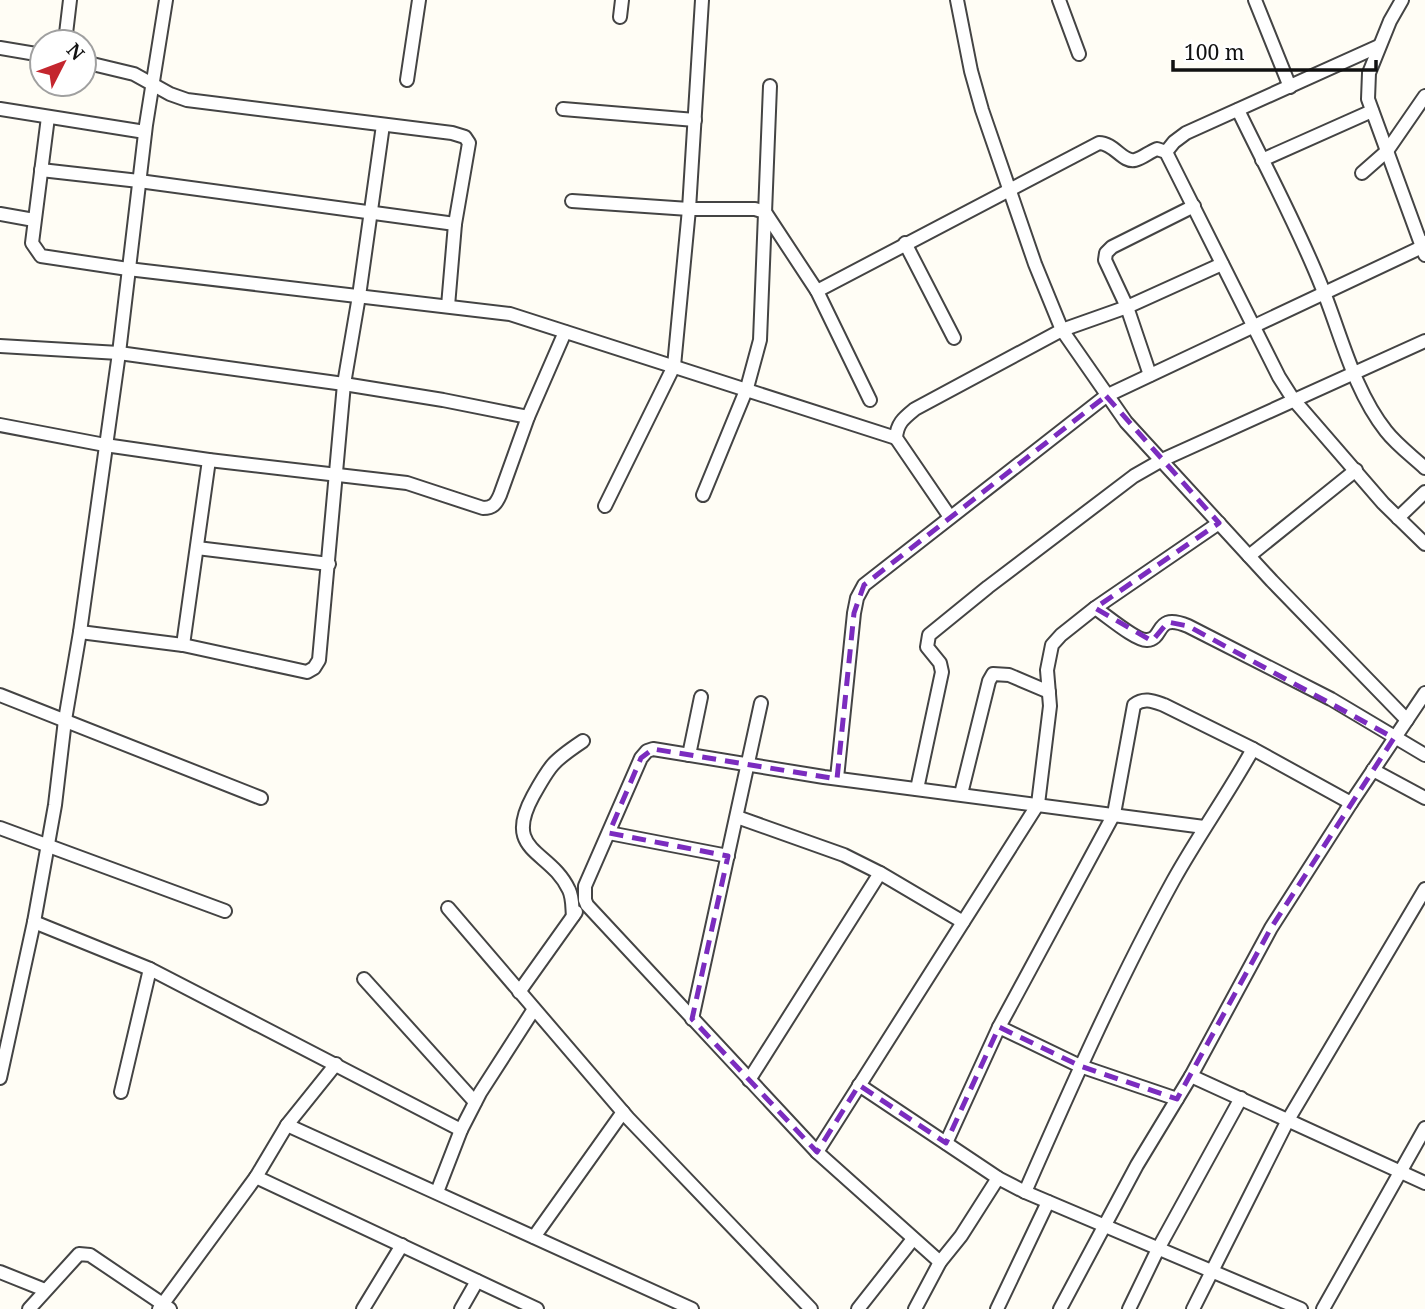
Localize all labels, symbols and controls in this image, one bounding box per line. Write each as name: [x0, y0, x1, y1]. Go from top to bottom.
north arrow: [28, 28, 98, 98]
scale bar: [1173, 28, 1376, 72]
text: N: [61, 37, 90, 66]
text: 100 m: [1184, 38, 1245, 66]

